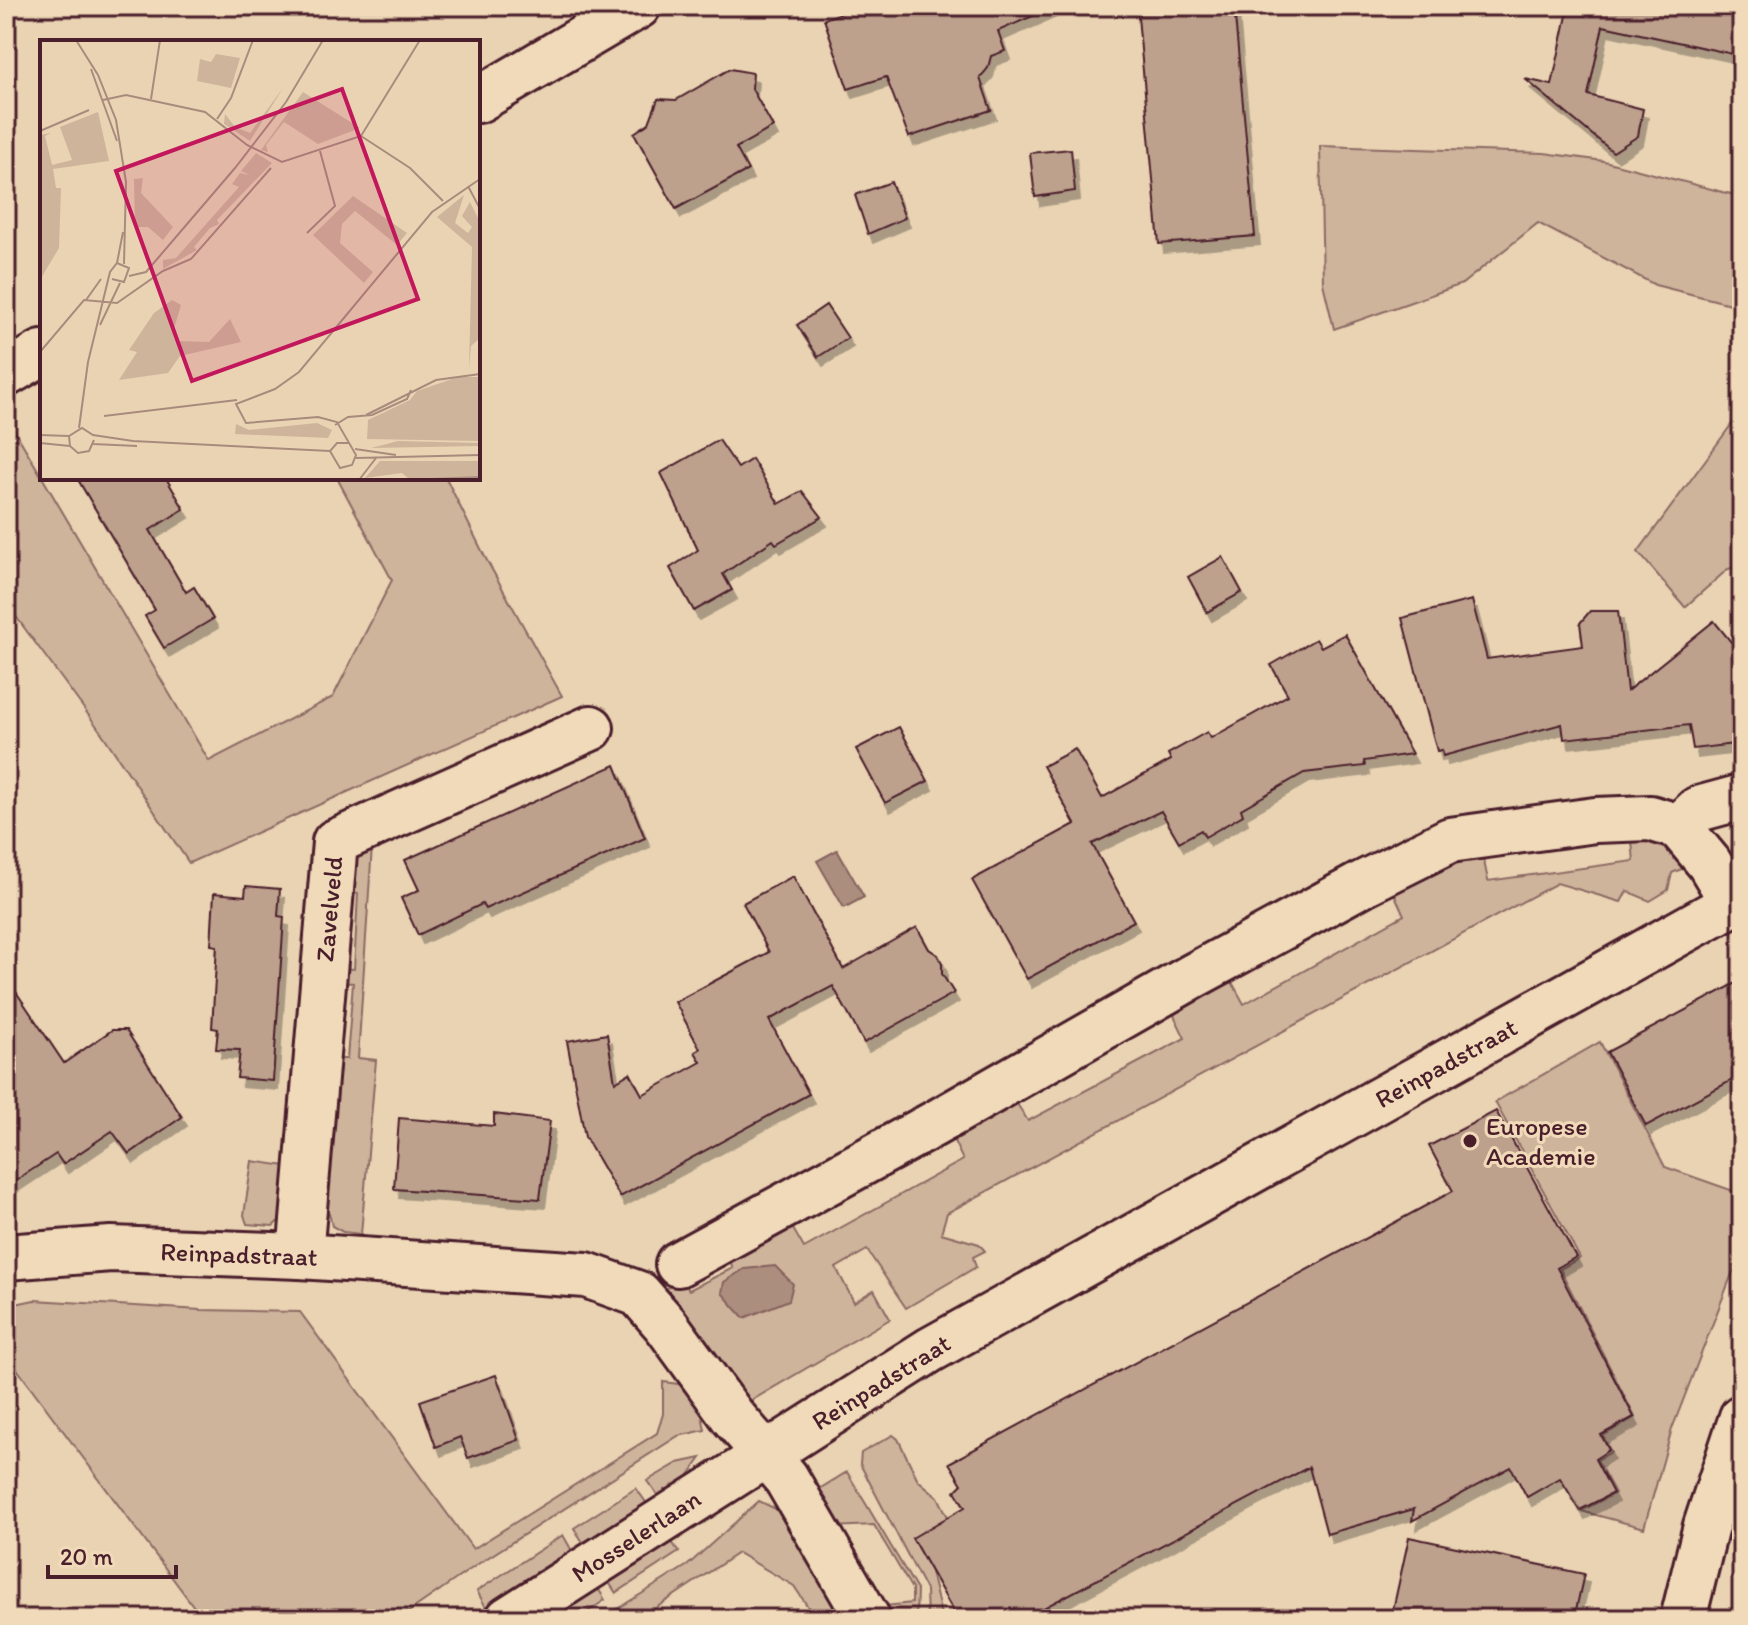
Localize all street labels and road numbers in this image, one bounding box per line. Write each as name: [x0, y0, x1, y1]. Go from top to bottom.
street label: Zavelveld: [308, 855, 350, 963]
street label: Reinpadstraat: [1369, 1011, 1523, 1115]
street label: Reinpadstraat: [160, 1235, 318, 1273]
street label: Reinpadstraat: [806, 1327, 956, 1437]
street label: Mosselerlaan: [565, 1482, 707, 1590]

